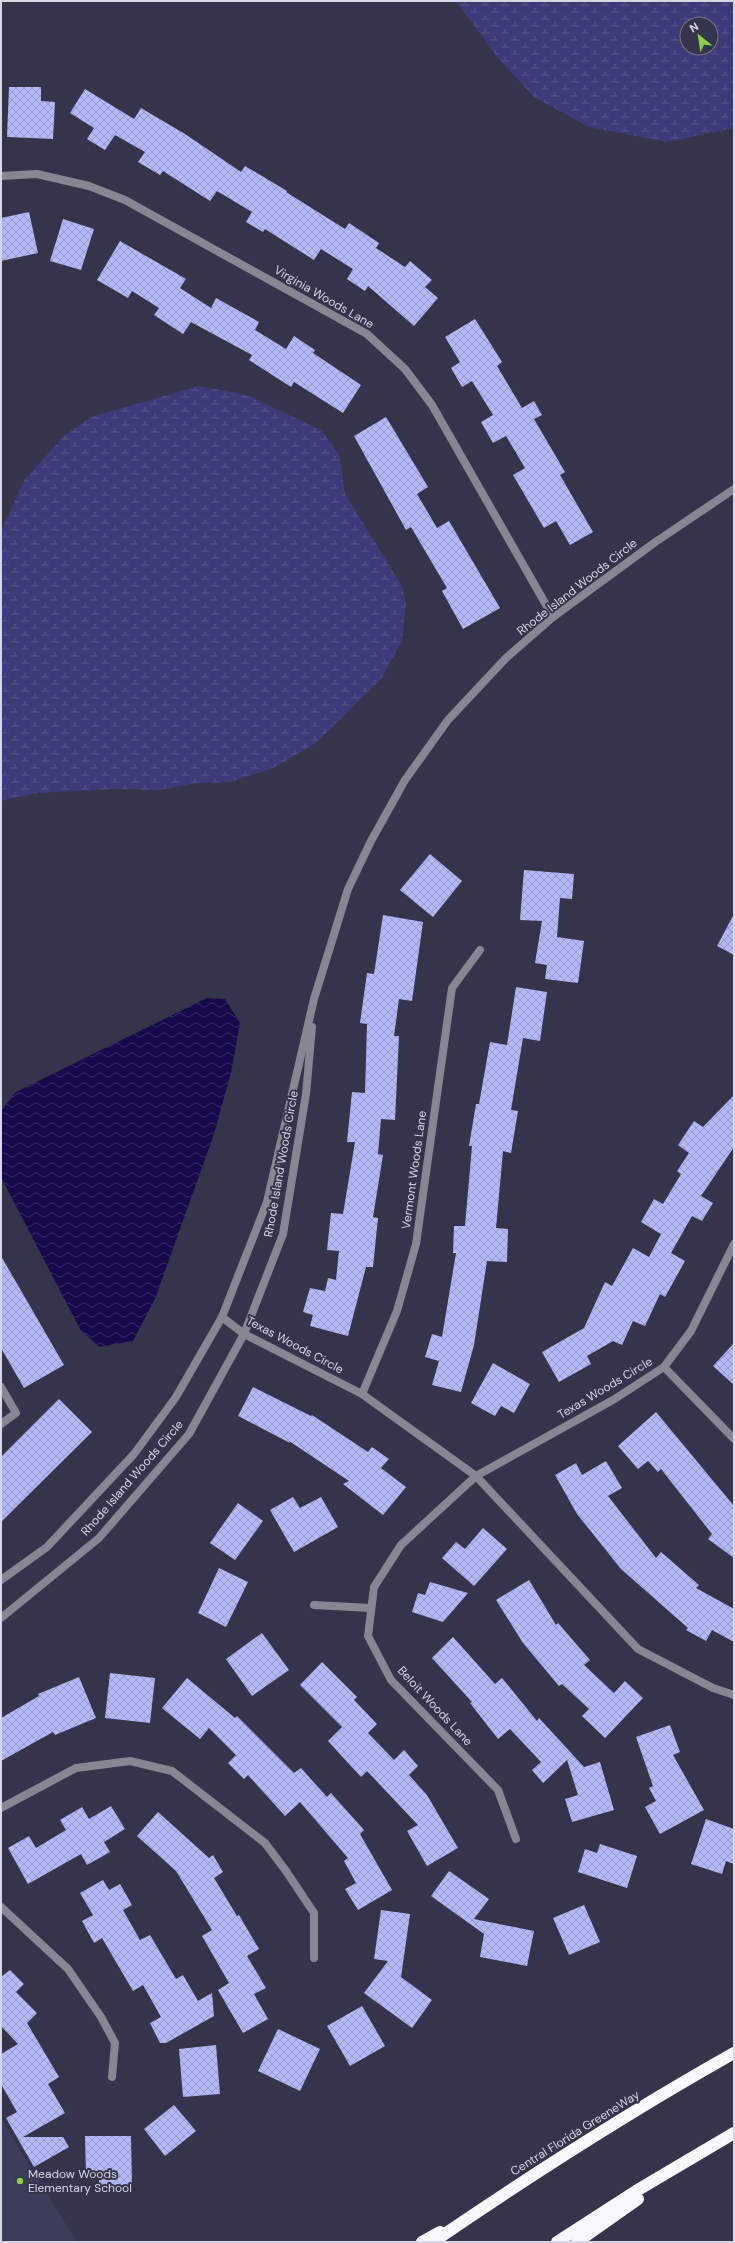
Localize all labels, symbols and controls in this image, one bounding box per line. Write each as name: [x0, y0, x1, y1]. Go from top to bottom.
north arrow: [679, 16, 719, 56]
text: N: [687, 19, 701, 35]
street label: Virginia Woods Lane: [271, 262, 377, 332]
street label: Rhode Island Woods Circle: [514, 535, 641, 639]
street label: Rhode Island Woods Circle: [260, 1089, 302, 1238]
street label: Vermont Woods Lane: [398, 1109, 430, 1230]
street label: Texas Woods Circle: [244, 1313, 347, 1377]
street label: Texas Woods Circle: [555, 1353, 656, 1423]
street label: Rhode Island Woods Circle: [77, 1417, 187, 1539]
street label: Beloit Woods Lane: [394, 1663, 476, 1749]
street label: Central Florida GreeneWay: [507, 2086, 643, 2179]
place label: Meadow Woods Elementary School: [28, 2166, 132, 2196]
marker: Meadow Woods Elementary School: [15, 2176, 25, 2186]

